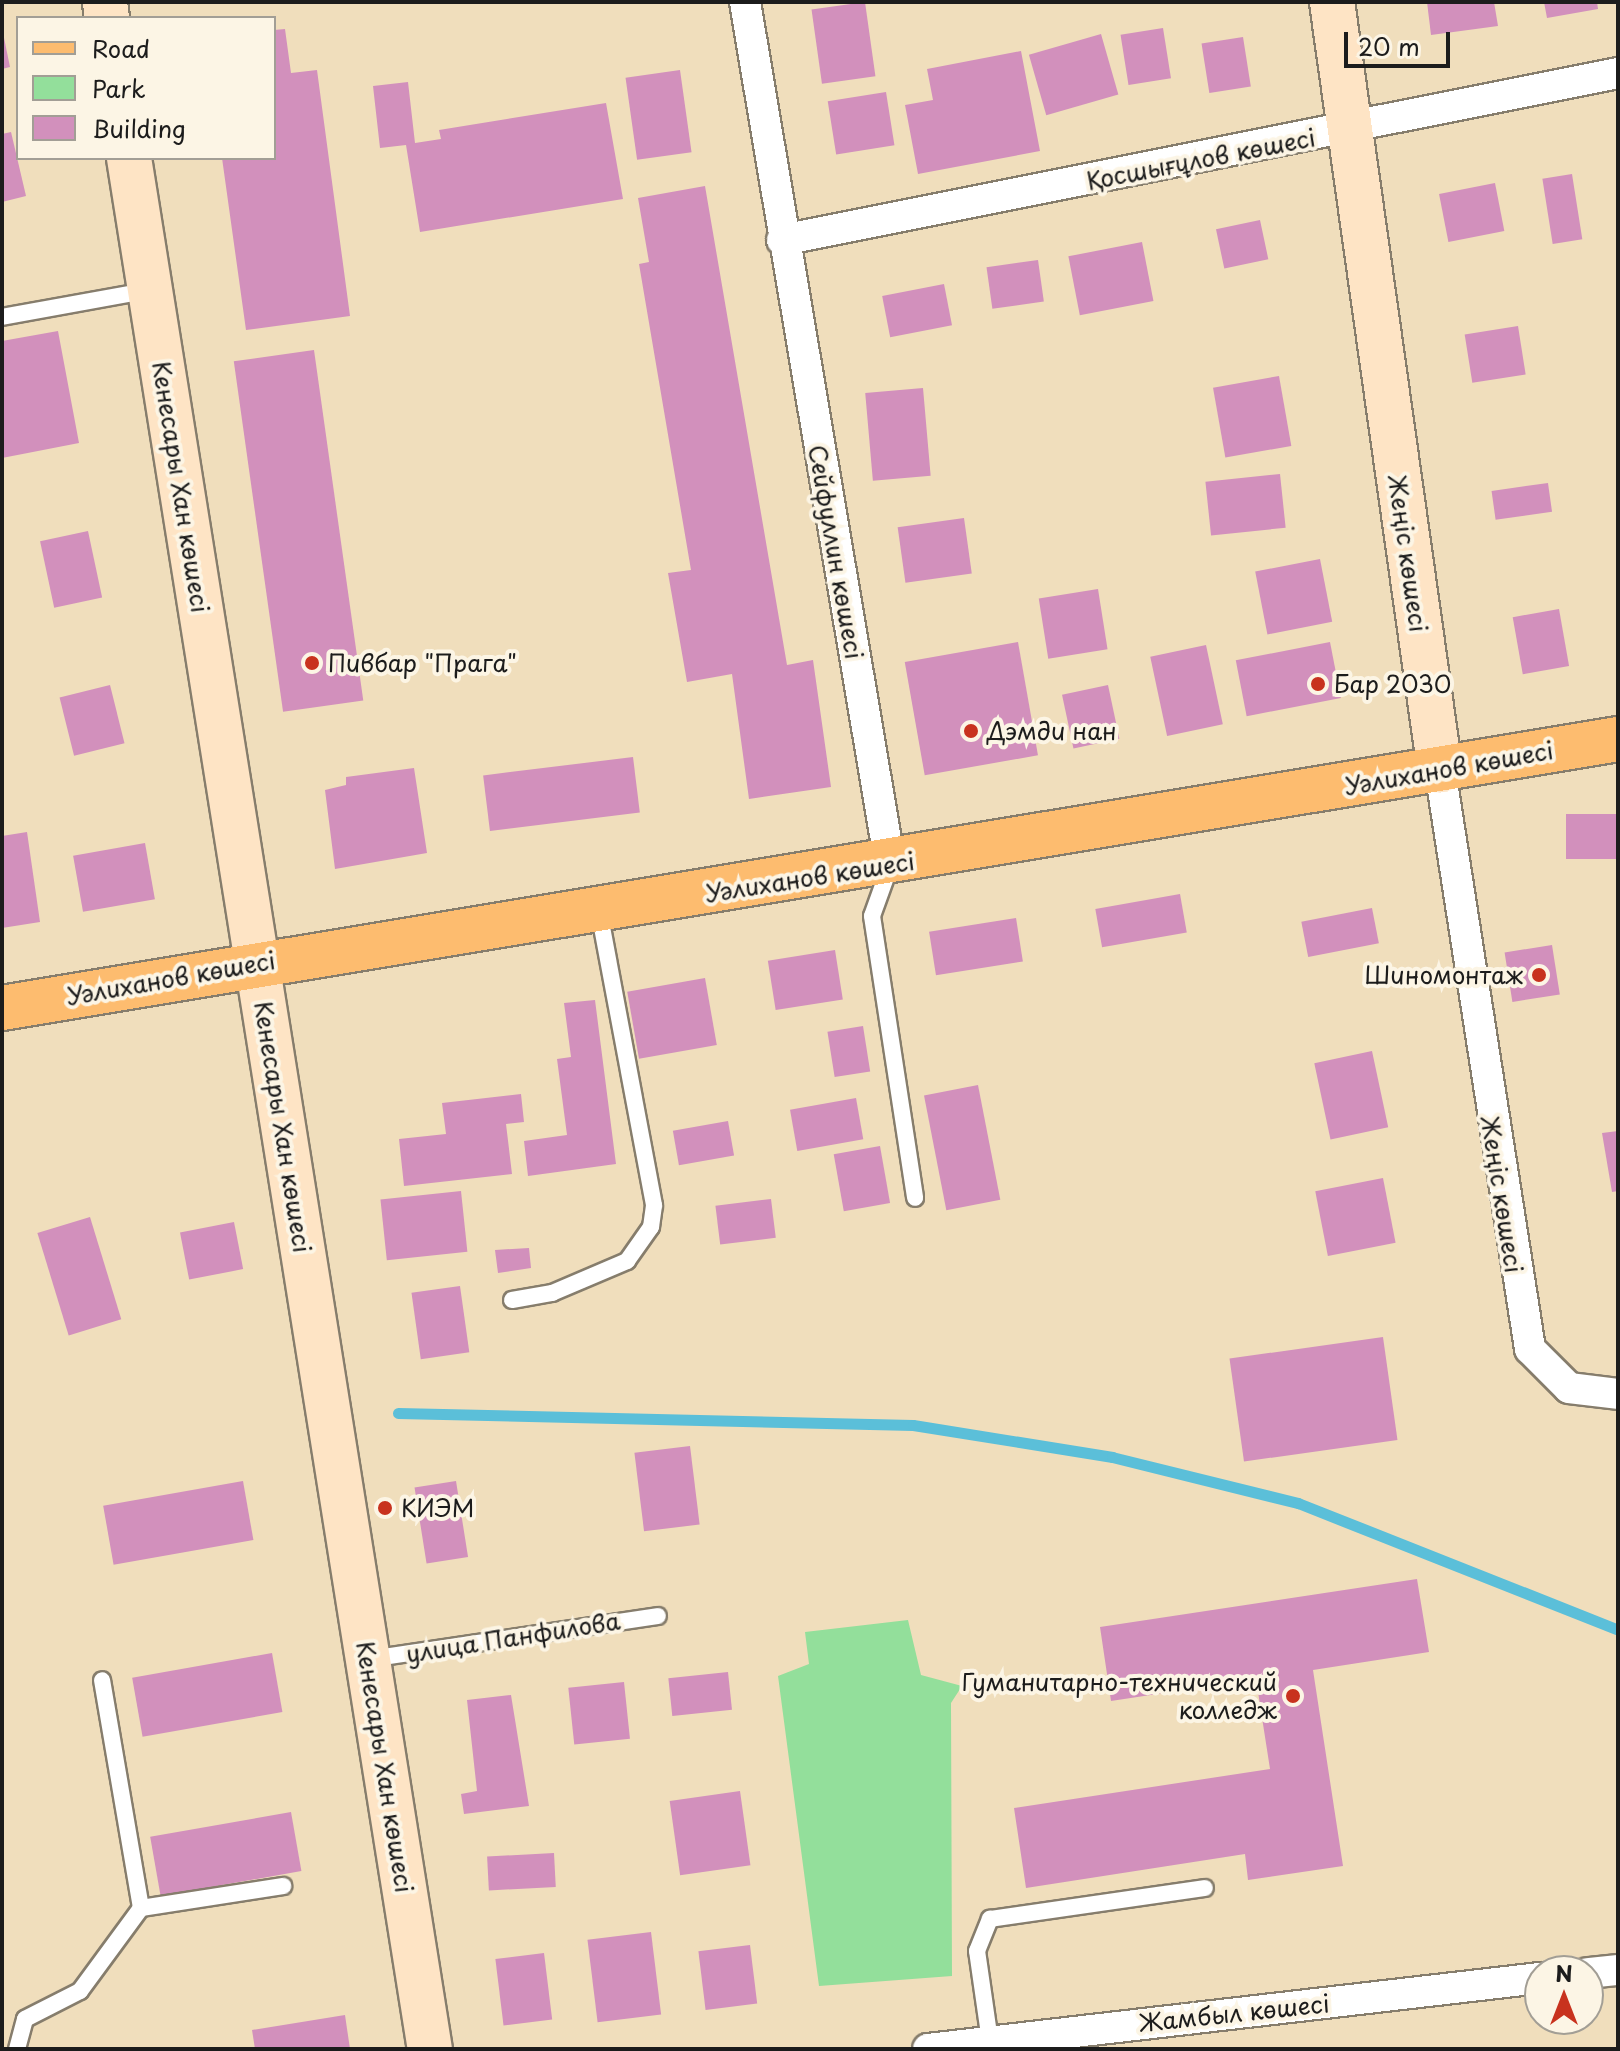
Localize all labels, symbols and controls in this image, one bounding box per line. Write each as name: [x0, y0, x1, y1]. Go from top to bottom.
legend: [16, 16, 276, 160]
scale bar: [1348, 16, 1454, 66]
text: 20 m: [1358, 28, 1420, 64]
text: Road: [92, 30, 150, 66]
text: Park: [92, 70, 146, 106]
text: Building: [92, 110, 186, 146]
street label: Қосшығұлов көшесі: [1084, 123, 1318, 195]
street label: Кенесары Хан көшесі: [147, 359, 215, 615]
street label: Сейфуллин көшесі: [803, 442, 869, 662]
street label: Жеңіс көшесі: [1383, 473, 1433, 633]
place label: Пивбар "Прага": [328, 649, 518, 677]
marker: Пивбар "Прага": [303, 654, 321, 672]
place label: Бар 2030: [1334, 670, 1452, 698]
marker: Бар 2030: [1309, 675, 1327, 693]
place label: Дэмди нан: [987, 717, 1117, 745]
marker: Дэмди нан: [962, 722, 980, 740]
street label: Уәлиханов көшесі: [1342, 735, 1556, 801]
street label: Уәлиханов көшесі: [703, 846, 917, 908]
street label: Уәлиханов көшесі: [64, 945, 278, 1011]
place label: Шиномонтаж: [1364, 961, 1523, 989]
marker: Шиномонтаж: [1530, 966, 1548, 984]
street label: Кенесары Хан көшесі: [249, 999, 317, 1255]
street label: Жеңіс көшесі: [1475, 1114, 1529, 1274]
place label: КИЭМ: [401, 1494, 474, 1522]
marker: КИЭМ: [376, 1499, 394, 1517]
street label: улица Панфилова: [404, 1606, 622, 1668]
street label: Кенесары Хан көшесі: [351, 1639, 419, 1895]
place label: Гуманитарно-технический колледж: [961, 1668, 1277, 1724]
marker: Гуманитарно-технический колледж: [1284, 1687, 1302, 1705]
north arrow: [1524, 1955, 1604, 2035]
text: N: [1555, 1956, 1573, 1989]
street label: Жамбыл көшесі: [1137, 1989, 1331, 2037]

